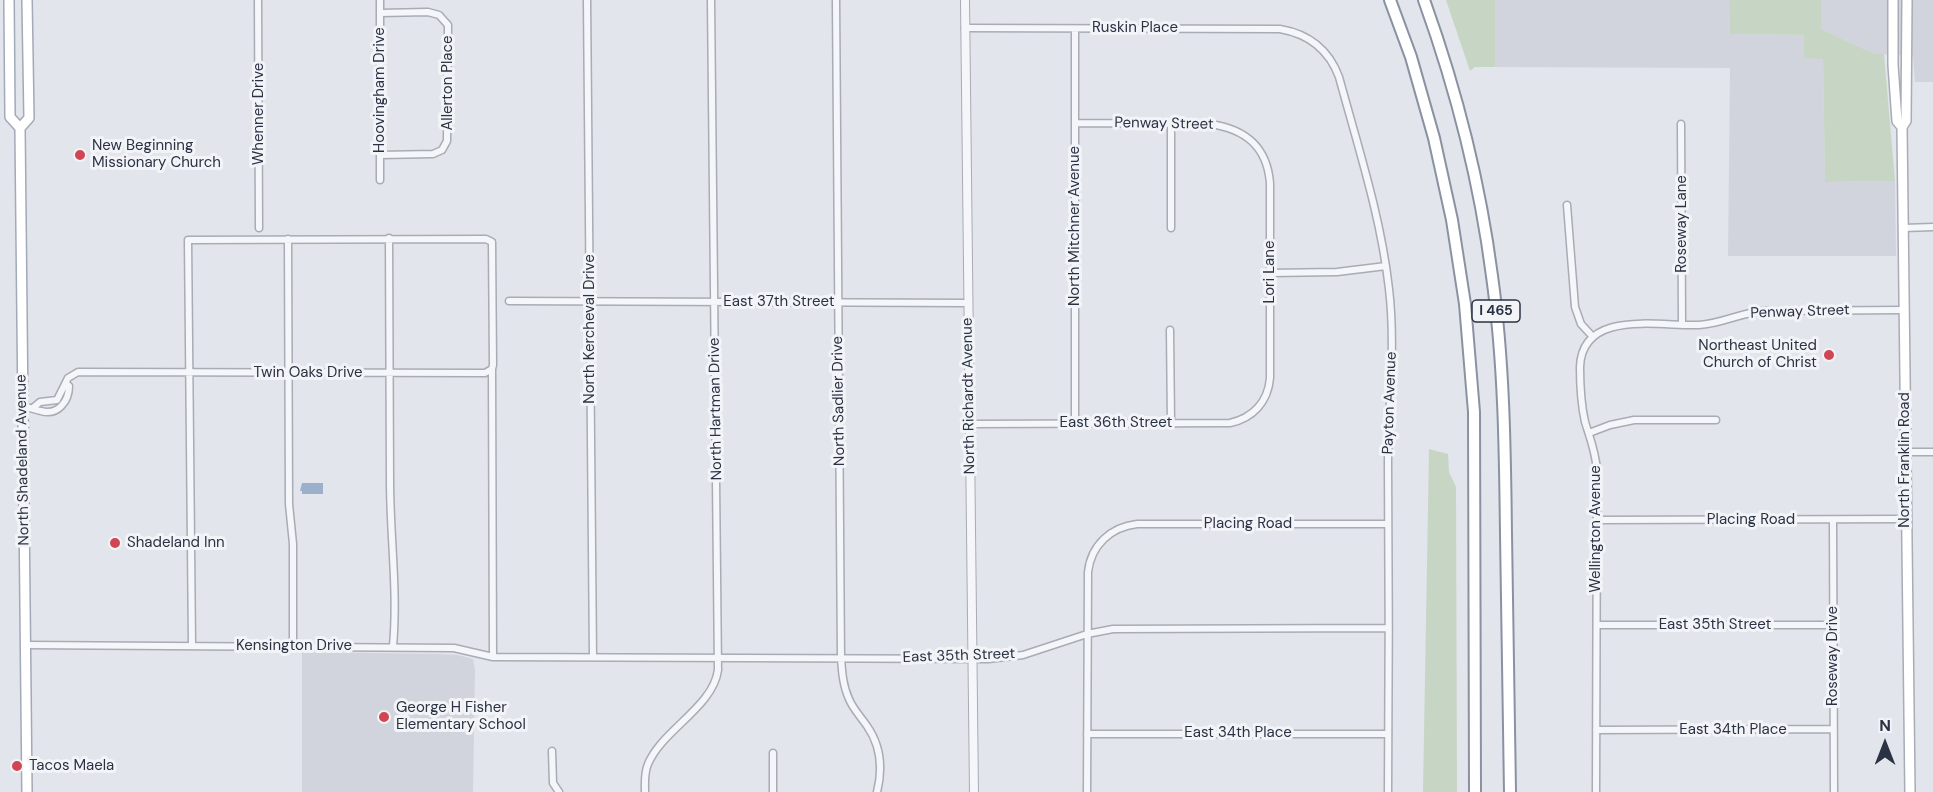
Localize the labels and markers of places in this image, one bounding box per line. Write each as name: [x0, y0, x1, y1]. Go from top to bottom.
place label: New Beginning Missionary Church: [92, 137, 221, 172]
marker: New Beginning Missionary Church: [73, 148, 87, 162]
place label: Northeast United Church of Christ: [1698, 337, 1817, 372]
marker: Northeast United Church of Christ: [1822, 348, 1836, 362]
place label: Shadeland Inn: [127, 534, 225, 552]
marker: Shadeland Inn: [108, 536, 122, 550]
place label: George H Fisher Elementary School: [396, 699, 526, 734]
marker: George H Fisher Elementary School: [377, 710, 391, 724]
place label: Tacos Maela: [29, 757, 114, 775]
marker: Tacos Maela: [10, 759, 24, 773]

